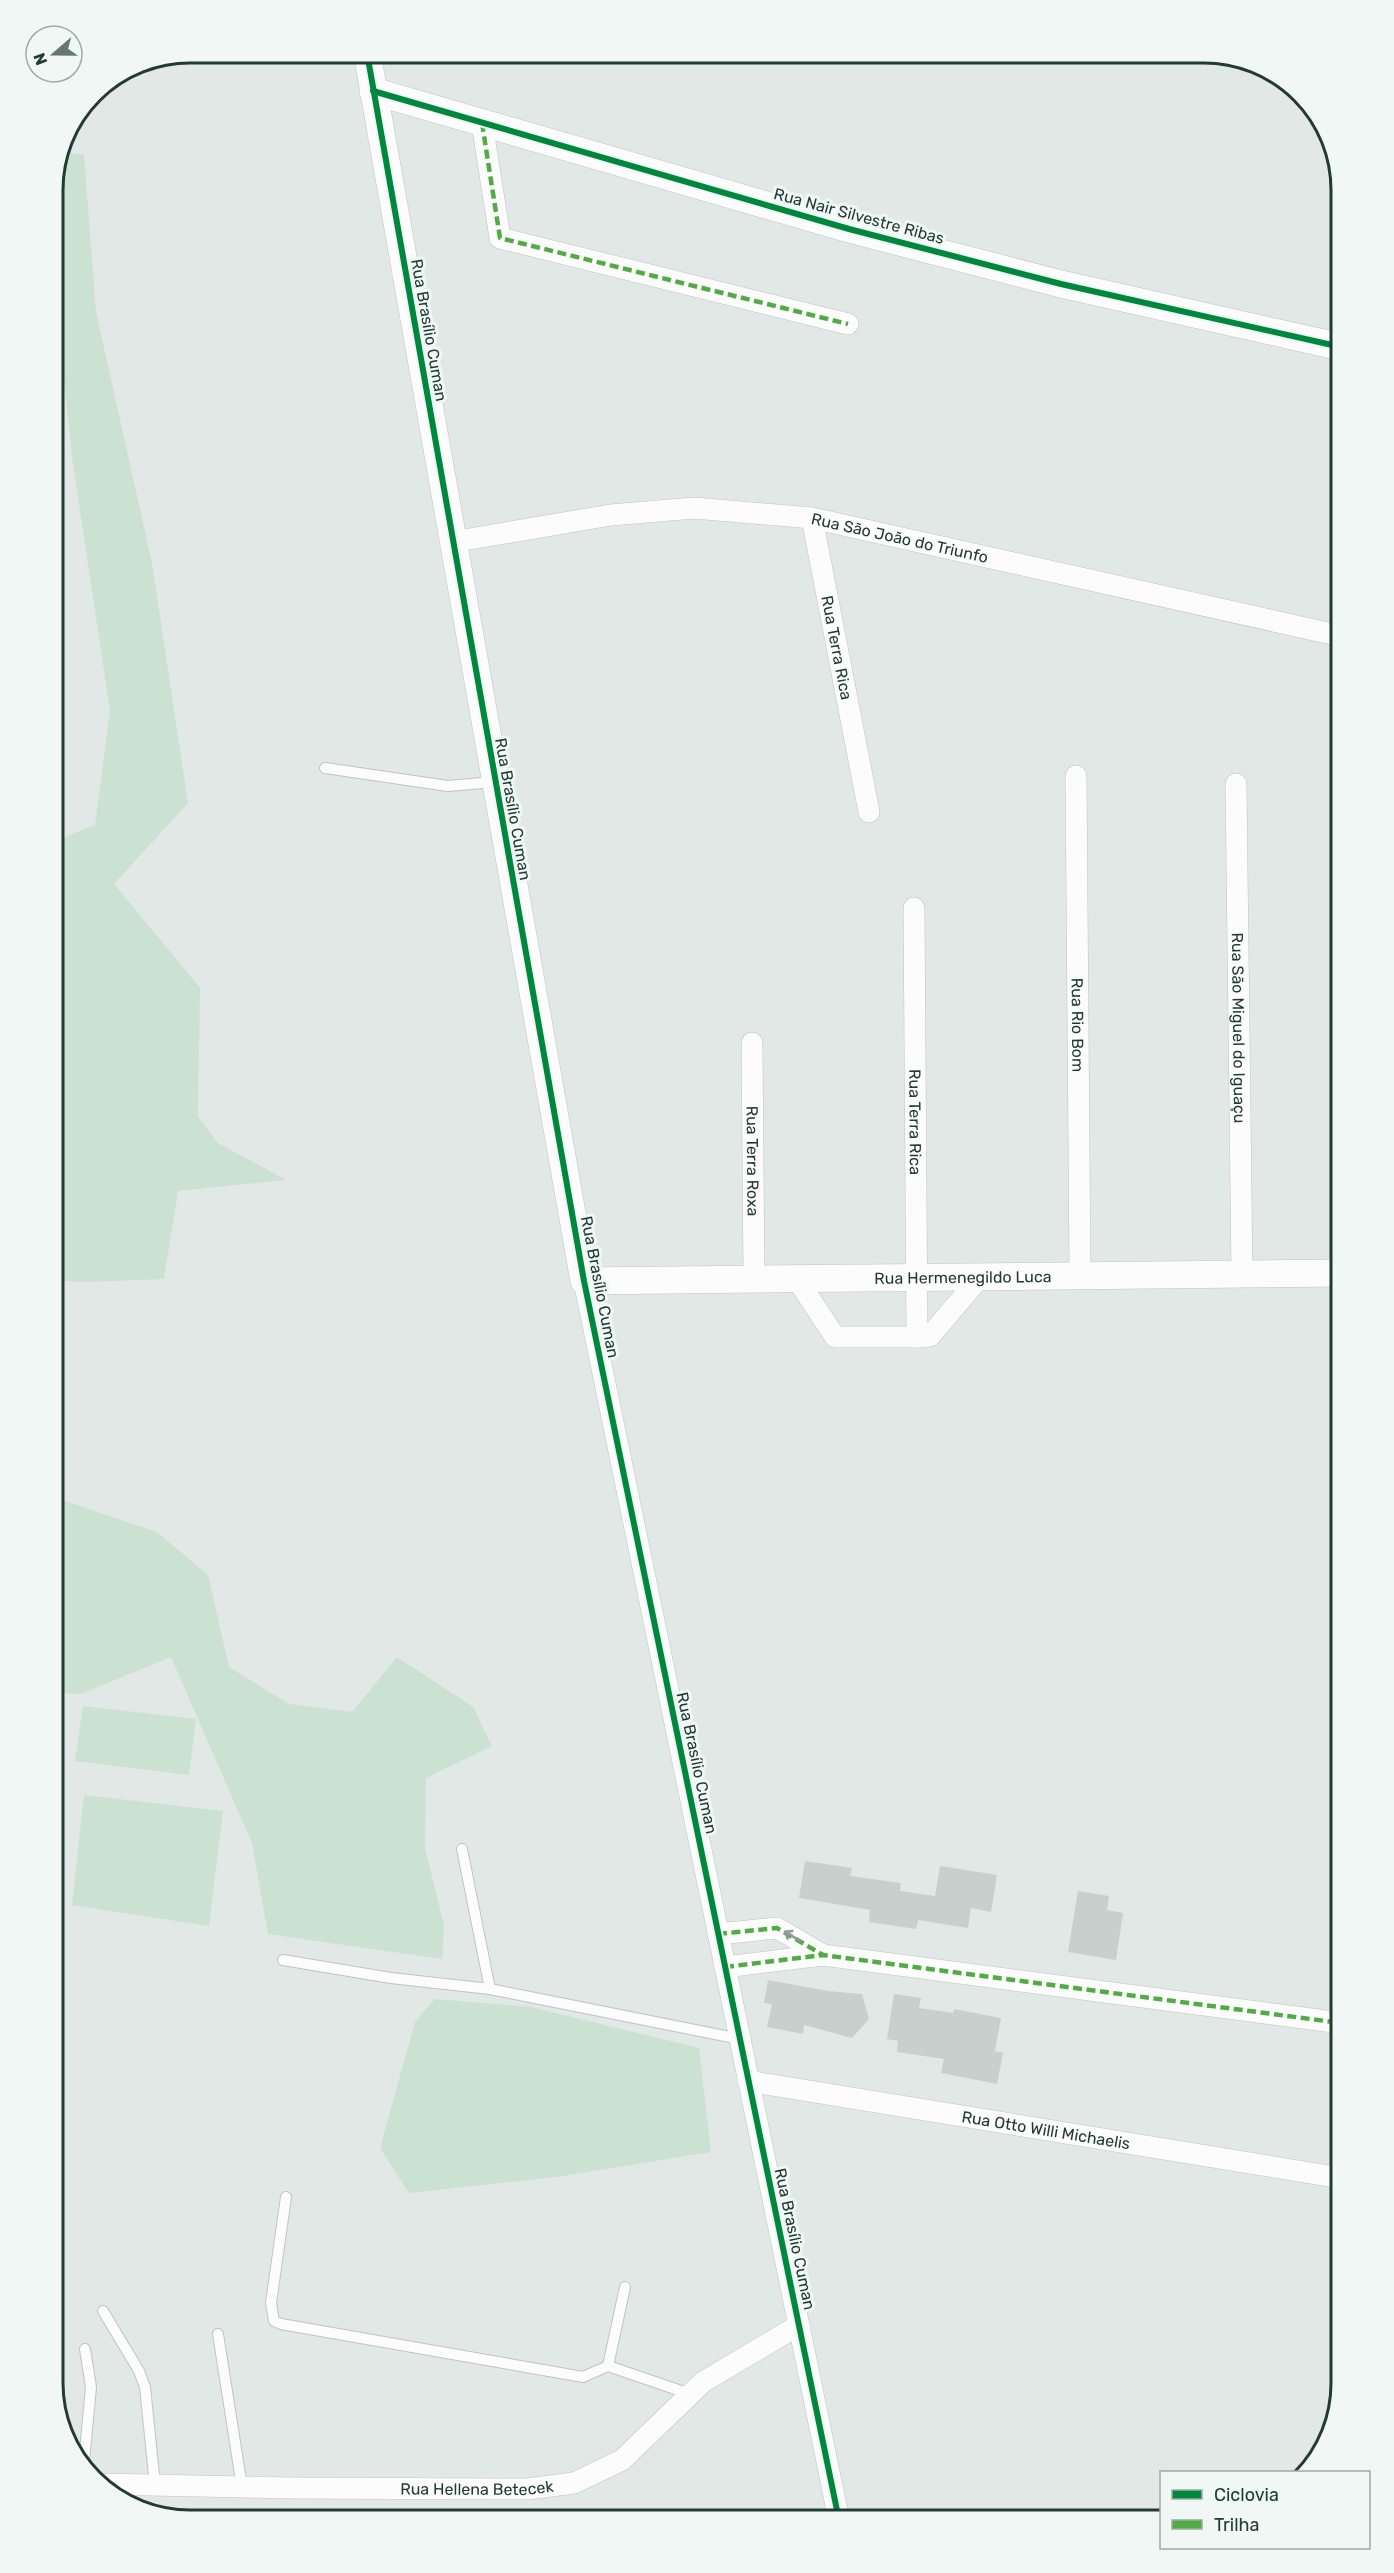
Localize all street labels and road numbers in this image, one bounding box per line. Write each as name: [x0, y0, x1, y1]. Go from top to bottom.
street label: Rua Nair Silvestre Ribas: [772, 184, 946, 248]
street label: Rua Brasílio Cuman: [407, 257, 451, 403]
street label: Rua São João do Triunfo: [810, 509, 990, 567]
street label: Rua Terra Rica: [818, 594, 857, 701]
street label: Rua Brasílio Cuman: [491, 736, 535, 882]
street label: Rua São Miguel do Iguaçu: [1228, 932, 1250, 1124]
street label: Rua Rio Bom: [1068, 978, 1088, 1072]
street label: Rua Terra Rica: [906, 1069, 925, 1175]
street label: Rua Terra Roxa: [743, 1106, 763, 1216]
street label: Rua Brasílio Cuman: [577, 1214, 623, 1360]
street label: Rua Hermenegildo Luca: [874, 1267, 1052, 1287]
street label: Rua Brasílio Cuman: [673, 1690, 721, 1836]
street label: Rua Otto Willi Michaelis: [960, 2107, 1132, 2153]
street label: Rua Brasílio Cuman: [771, 2166, 819, 2312]
street label: Rua Hellena Betecek: [400, 2476, 555, 2499]

